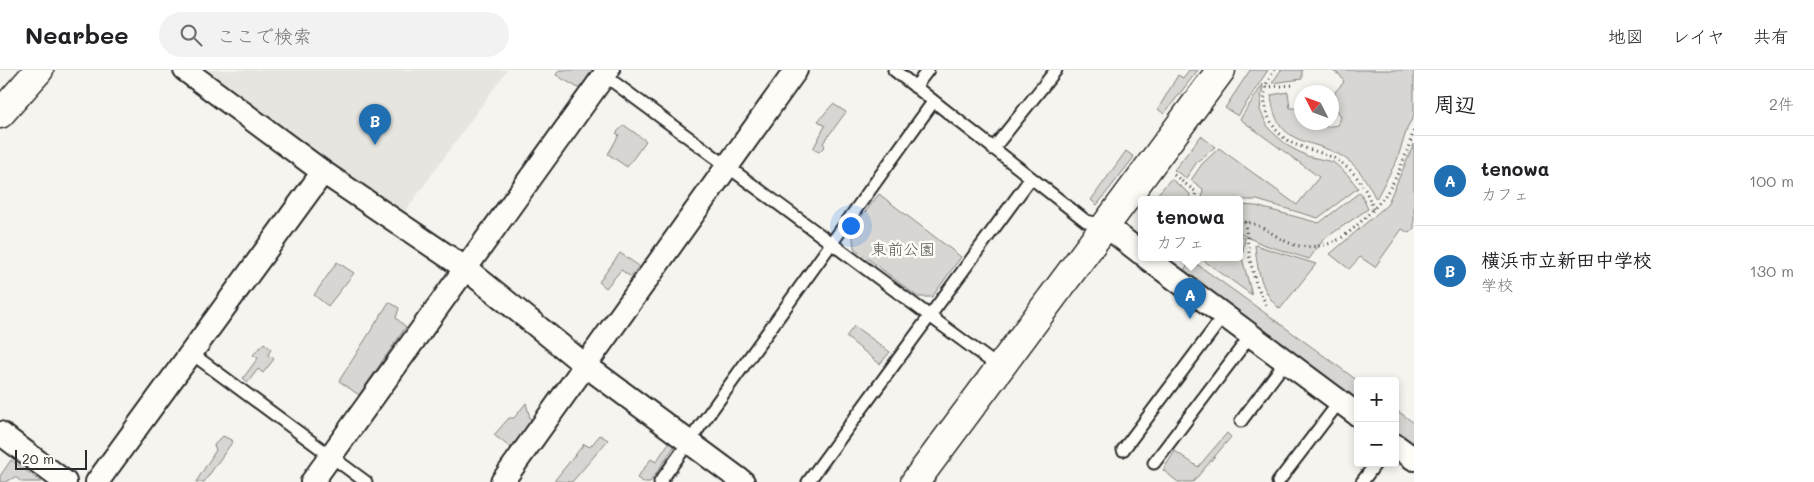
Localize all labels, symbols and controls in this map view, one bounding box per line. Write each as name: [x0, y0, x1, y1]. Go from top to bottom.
search box: [159, 12, 509, 57]
text: Nearbee: [25, 19, 129, 50]
icon: search: [177, 21, 205, 49]
text: ここで検索: [217, 23, 312, 48]
text: 地図: [1608, 24, 1644, 48]
text: レイヤ: [1672, 24, 1725, 48]
text: 共有: [1753, 24, 1789, 48]
north arrow: [1294, 85, 1339, 130]
text: 周辺: [1434, 90, 1476, 117]
text: 2件: [1769, 93, 1794, 114]
pin: B: [359, 104, 391, 145]
text: tenowa: [1481, 156, 1550, 181]
text: A: [1444, 170, 1456, 191]
text: 100 m: [1749, 170, 1794, 191]
text: カフェ: [1481, 183, 1529, 204]
popup: [1138, 196, 1243, 261]
text: tenowa: [1156, 204, 1225, 229]
your location: [838, 213, 864, 239]
text: カフェ: [1156, 231, 1204, 252]
park label: 東前公園: [871, 238, 935, 259]
text: 横浜市立新田中学校: [1481, 247, 1652, 272]
text: B: [1445, 260, 1455, 281]
text: 130 m: [1750, 260, 1794, 281]
text: 学校: [1481, 274, 1513, 295]
pin: A: [1174, 278, 1206, 319]
map controls: [1354, 377, 1399, 467]
button: +: [1354, 377, 1399, 422]
button: −: [1354, 422, 1399, 467]
scale bar: [15, 447, 88, 470]
text: 20 m: [22, 449, 54, 468]

